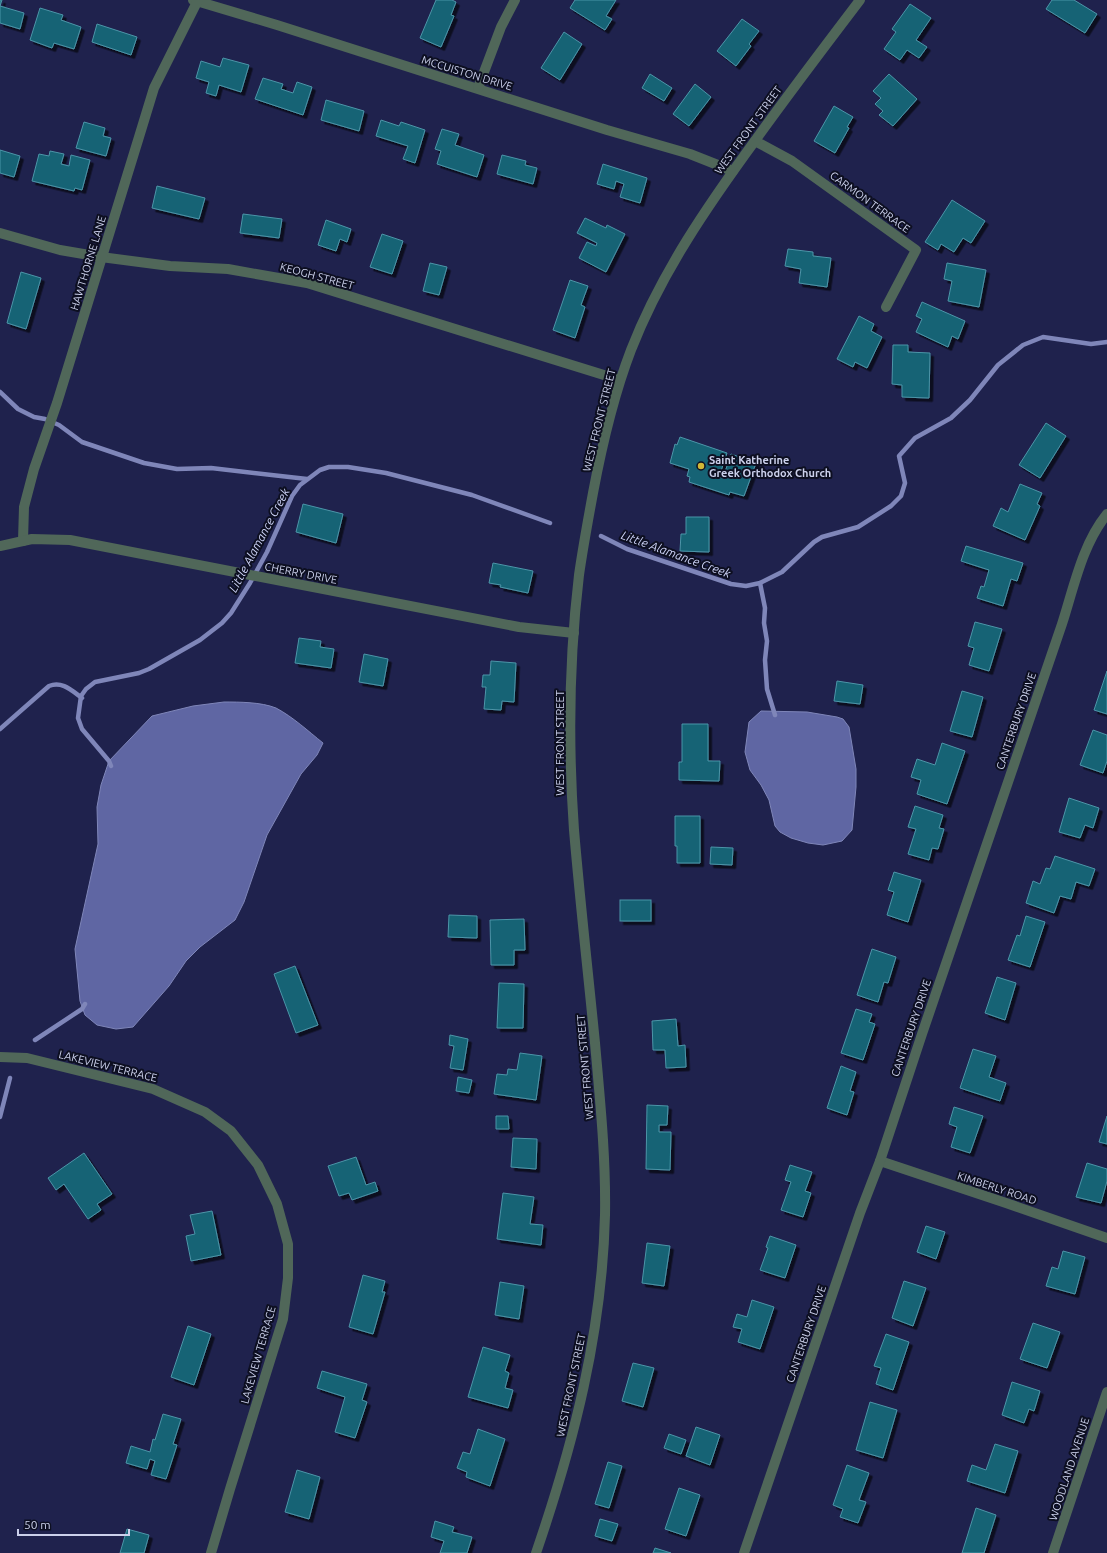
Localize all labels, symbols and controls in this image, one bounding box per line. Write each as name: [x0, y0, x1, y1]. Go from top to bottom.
street label: MCCUISTON DRIVE: [420, 53, 514, 93]
street label: WEST FRONT STREET: [712, 84, 784, 176]
street label: CARMON TERRACE: [828, 169, 912, 235]
street label: HAWTHORNE LANE: [68, 214, 108, 312]
street label: KEOGH STREET: [279, 260, 355, 292]
street label: WEST FRONT STREET: [580, 367, 618, 473]
place label: Saint Katherine Greek Orthodox Church: [709, 454, 831, 479]
marker: Saint Katherine Greek Orthodox Church: [696, 461, 706, 471]
water label: Little Alamance Creek: [226, 485, 292, 594]
water label: Little Alamance Creek: [619, 528, 733, 580]
street label: CHERRY DRIVE: [264, 560, 338, 586]
street label: CANTERBURY DRIVE: [994, 671, 1038, 771]
street label: WEST FRONT STREET: [554, 690, 566, 796]
street label: CANTERBURY DRIVE: [889, 978, 933, 1078]
street label: WEST FRONT STREET: [574, 1014, 596, 1120]
street label: LAKEVIEW TERRACE: [58, 1048, 158, 1084]
street label: KIMBERLY ROAD: [956, 1170, 1038, 1207]
street label: CANTERBURY DRIVE: [784, 1284, 828, 1384]
street label: LAKEVIEW TERRACE: [238, 1305, 278, 1405]
street label: WEST FRONT STREET: [554, 1332, 588, 1438]
street label: WOODLAND AVENUE: [1047, 1416, 1091, 1522]
scale bar: [18, 1511, 129, 1537]
text: 50 m: [24, 1518, 51, 1531]

